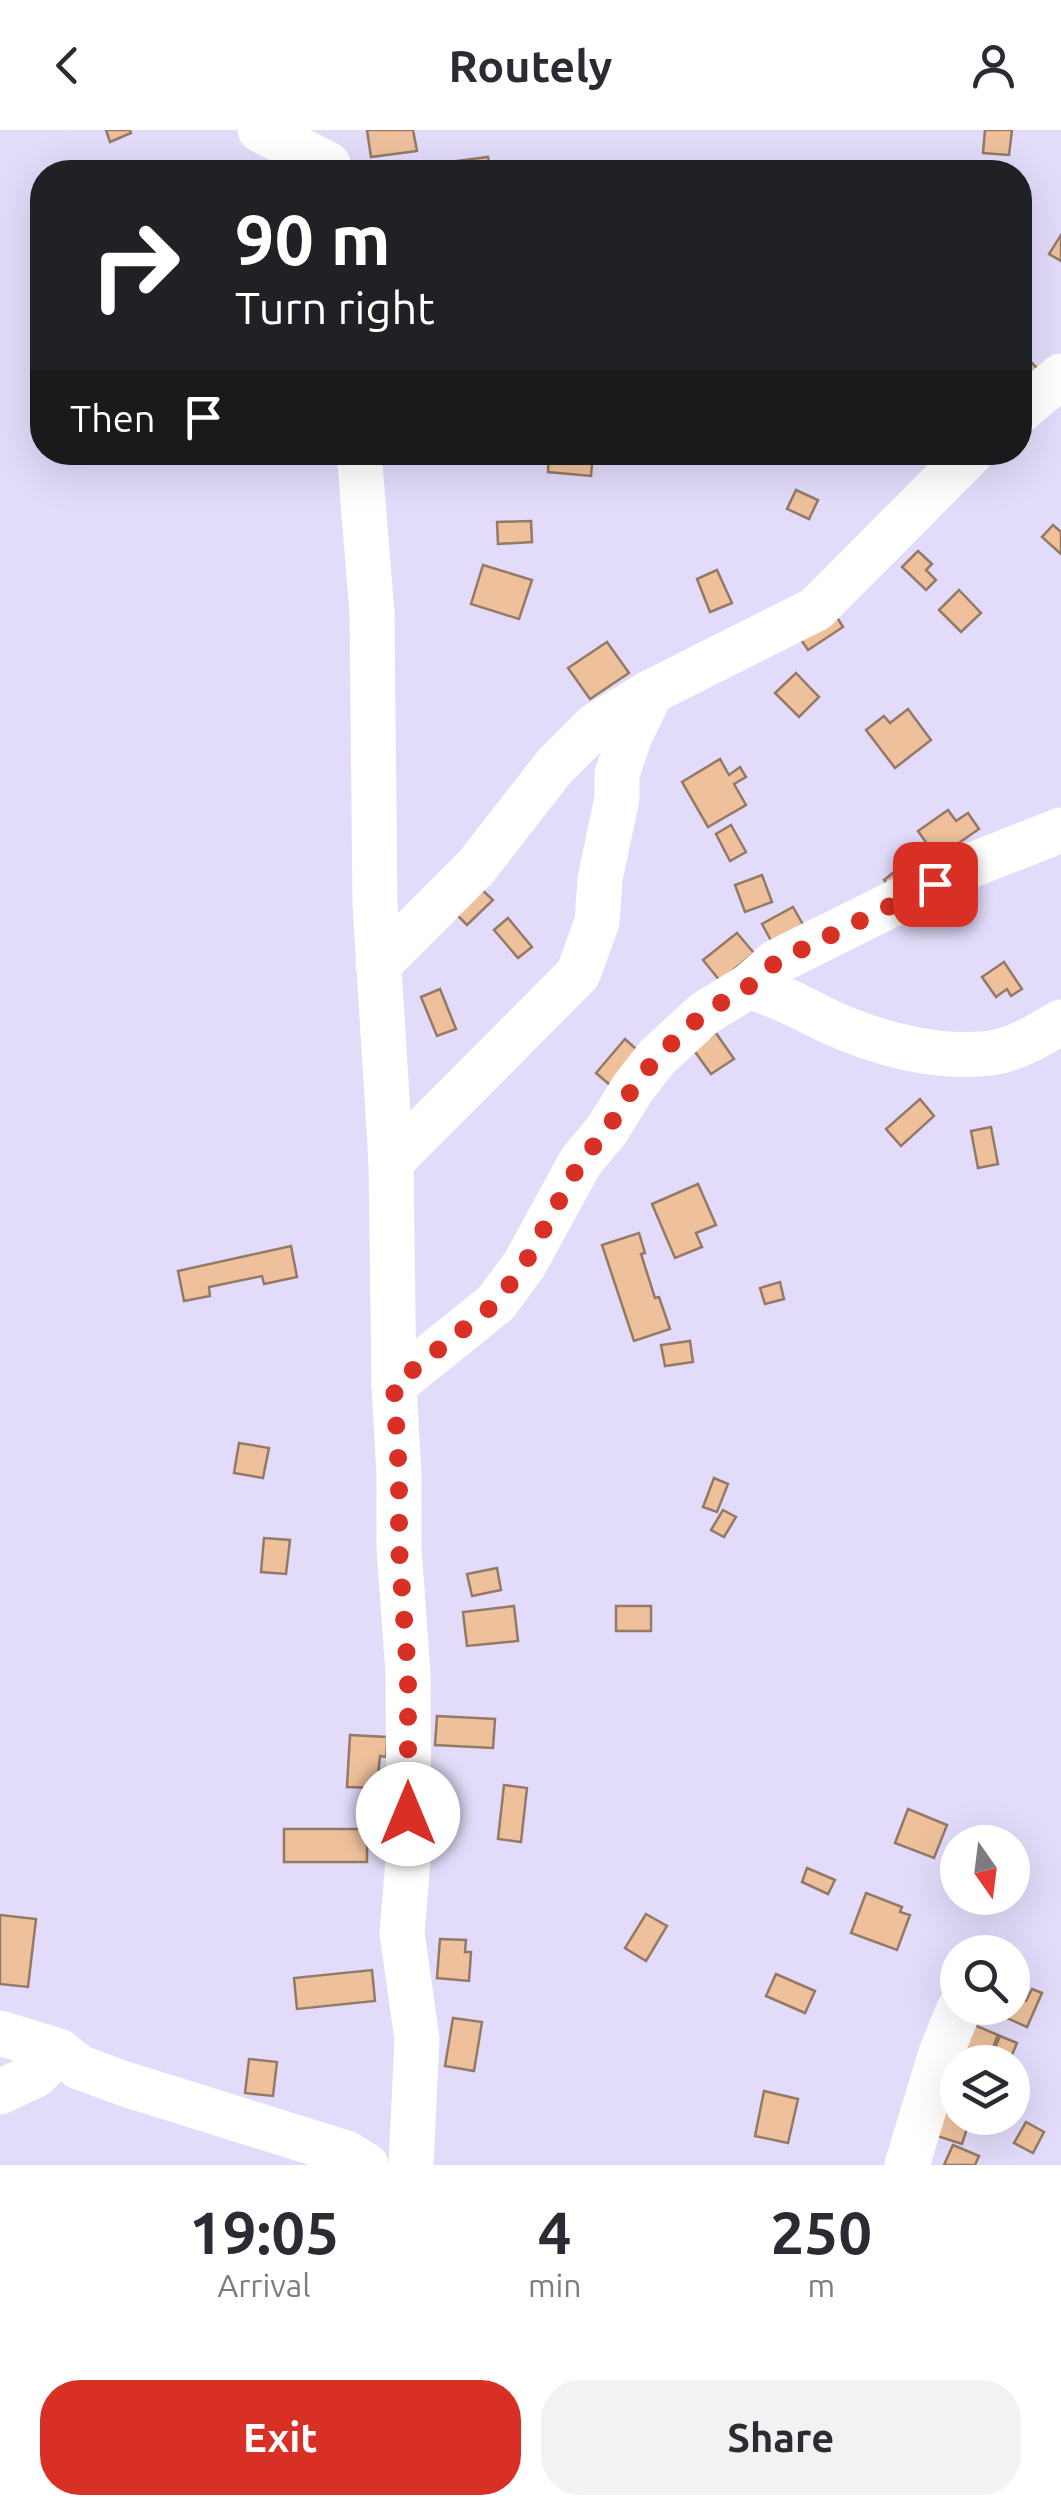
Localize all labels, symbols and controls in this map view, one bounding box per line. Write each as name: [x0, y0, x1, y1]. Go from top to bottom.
icon: back: [40, 38, 95, 93]
icon: person: [966, 38, 1021, 93]
text: Routely: [449, 40, 612, 91]
icon: right: [70, 200, 200, 330]
text: 90 m: [235, 200, 391, 278]
text: Turn right: [235, 282, 435, 333]
icon: arrive: [176, 390, 231, 445]
text: Then: [70, 397, 156, 439]
pin: [893, 842, 978, 927]
icon: arrive: [908, 857, 963, 912]
position arrow: [356, 1762, 460, 1866]
north arrow: [940, 1825, 1030, 1915]
map controls: [940, 1825, 1030, 2135]
button: search: [940, 1935, 1030, 2025]
button: layers: [940, 2045, 1030, 2135]
text: 19:05: [189, 2198, 339, 2265]
text: 4: [538, 2198, 572, 2265]
text: 250: [771, 2198, 872, 2265]
text: Arrival: [217, 2267, 311, 2303]
text: min: [528, 2267, 582, 2303]
text: m: [807, 2267, 835, 2303]
button: Exit: [40, 2380, 521, 2495]
button: Share: [541, 2380, 1021, 2495]

